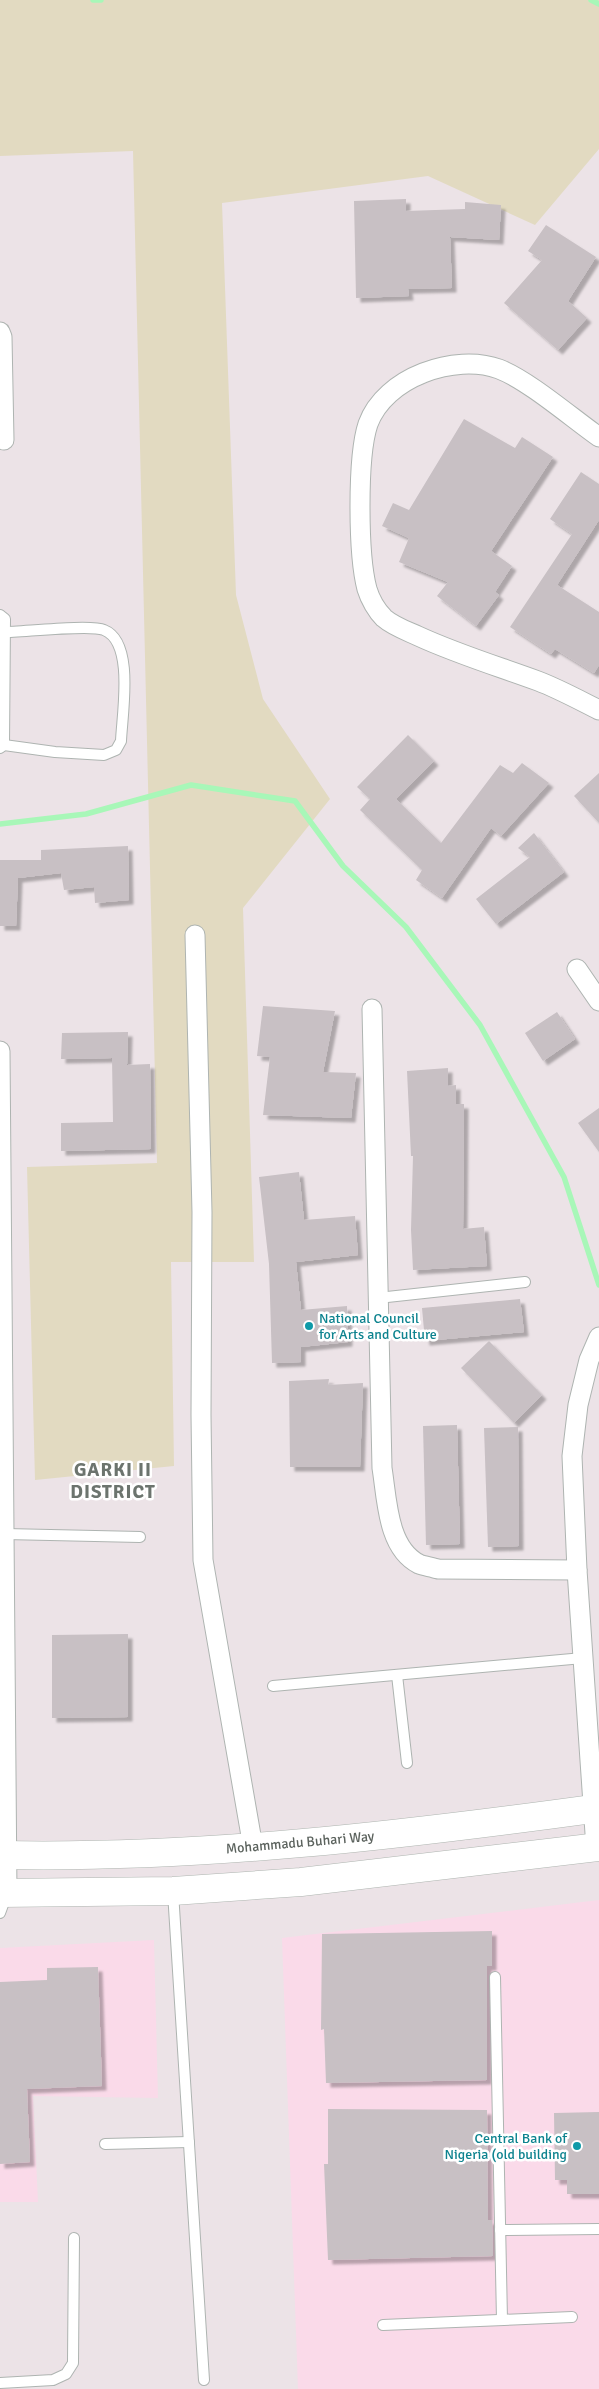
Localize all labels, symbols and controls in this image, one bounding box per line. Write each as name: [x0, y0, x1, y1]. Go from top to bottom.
place label: National Council for Arts and Culture: [319, 1310, 437, 1343]
marker: National Council for Arts and Culture: [303, 1320, 315, 1332]
district label: GARKI II DISTRICT: [70, 1458, 156, 1504]
street label: Mohammadu Buhari Way: [225, 1828, 375, 1857]
place label: Central Bank of Nigeria (old building: [444, 2130, 568, 2163]
marker: Central Bank of Nigeria (old building: [571, 2140, 583, 2152]

